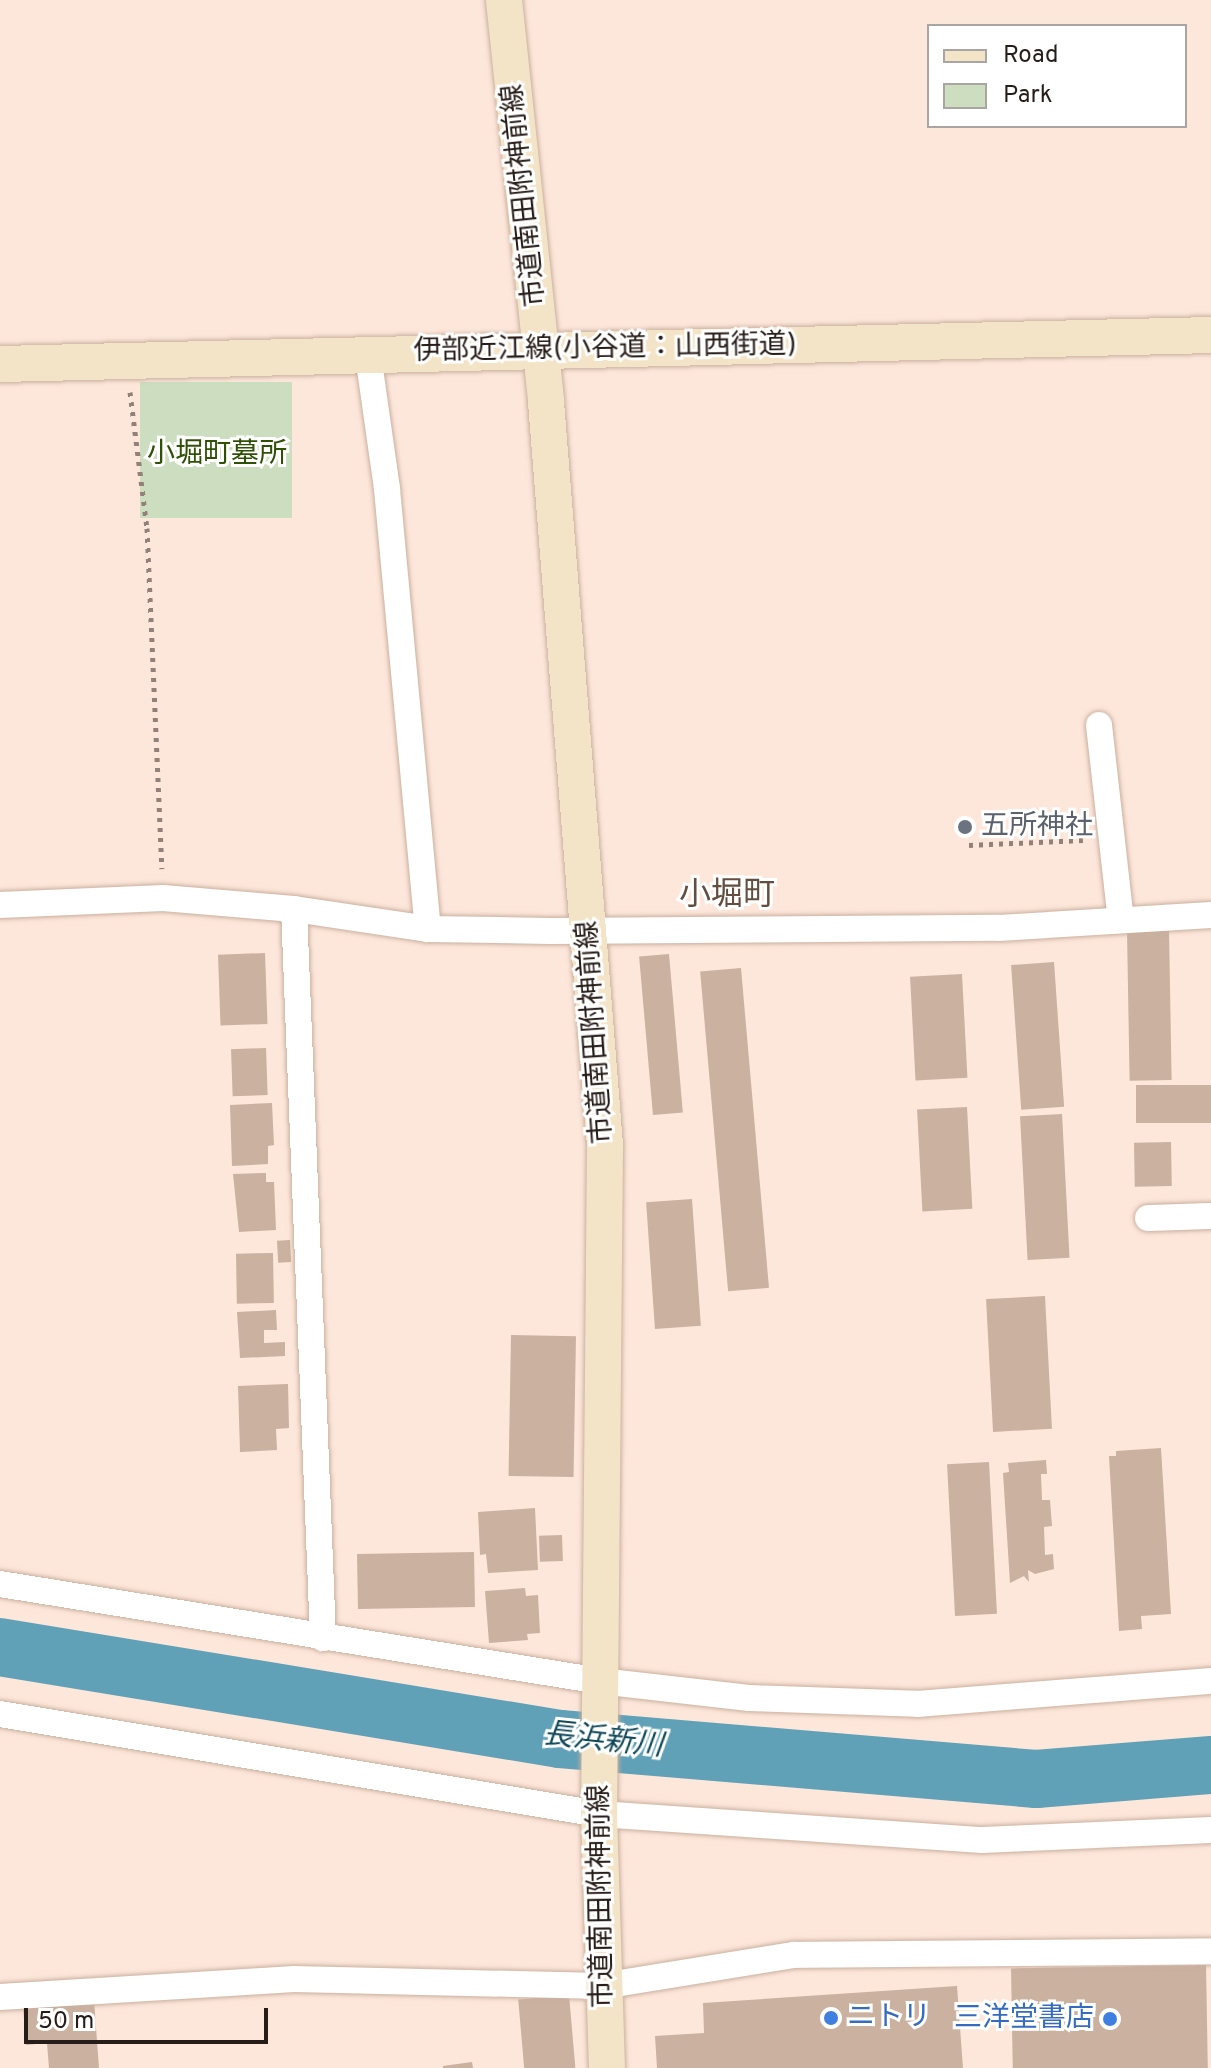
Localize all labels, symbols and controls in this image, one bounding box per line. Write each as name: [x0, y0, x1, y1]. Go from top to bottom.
legend: [927, 24, 1187, 128]
text: Road: [1003, 41, 1059, 71]
text: Park: [1003, 81, 1053, 111]
street label: 市道南田附神前線: [497, 82, 553, 308]
street label: 伊部近江線(小谷道：山西街道): [413, 329, 797, 369]
park label: 小堀町墓所: [147, 438, 287, 472]
place label: 五所神社: [981, 810, 1093, 844]
marker: 五所神社: [956, 818, 974, 836]
district label: 小堀町: [679, 877, 775, 915]
street label: 市道南田附神前線: [571, 919, 621, 1145]
water label: 長浜新川: [541, 1718, 665, 1766]
street label: 市道南田附神前線: [583, 1784, 621, 2008]
scale bar: [28, 1992, 272, 2042]
place label: ニトリ: [847, 2001, 931, 2035]
place label: 三洋堂書店: [954, 2002, 1094, 2036]
text: 50 m: [38, 2007, 94, 2037]
marker: ニトリ: [822, 2009, 840, 2027]
marker: 三洋堂書店: [1101, 2010, 1119, 2028]

